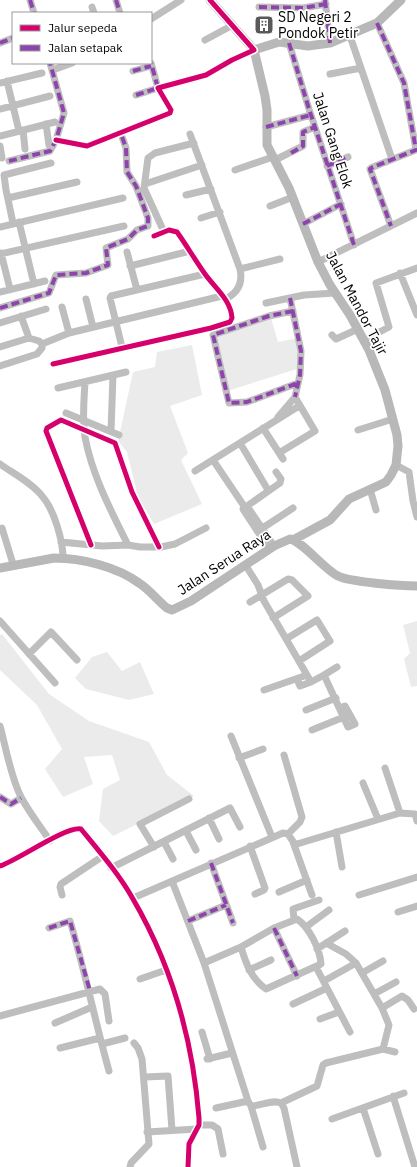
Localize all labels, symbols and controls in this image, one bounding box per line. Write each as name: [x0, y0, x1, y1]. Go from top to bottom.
place label: SD Negeri 2 Pondok Petir: [278, 8, 358, 42]
legend: [12, 12, 152, 64]
building icon: SD Negeri 2 Pondok Petir: [253, 14, 275, 36]
text: Jalur sepeda: [48, 20, 118, 35]
text: Jalan setapak: [48, 40, 123, 55]
street label: Jalan Gang Elok: [309, 90, 357, 191]
street label: Jalan Mandor Tajir: [322, 248, 392, 358]
street label: Jalan Serua Raya: [174, 525, 274, 599]

